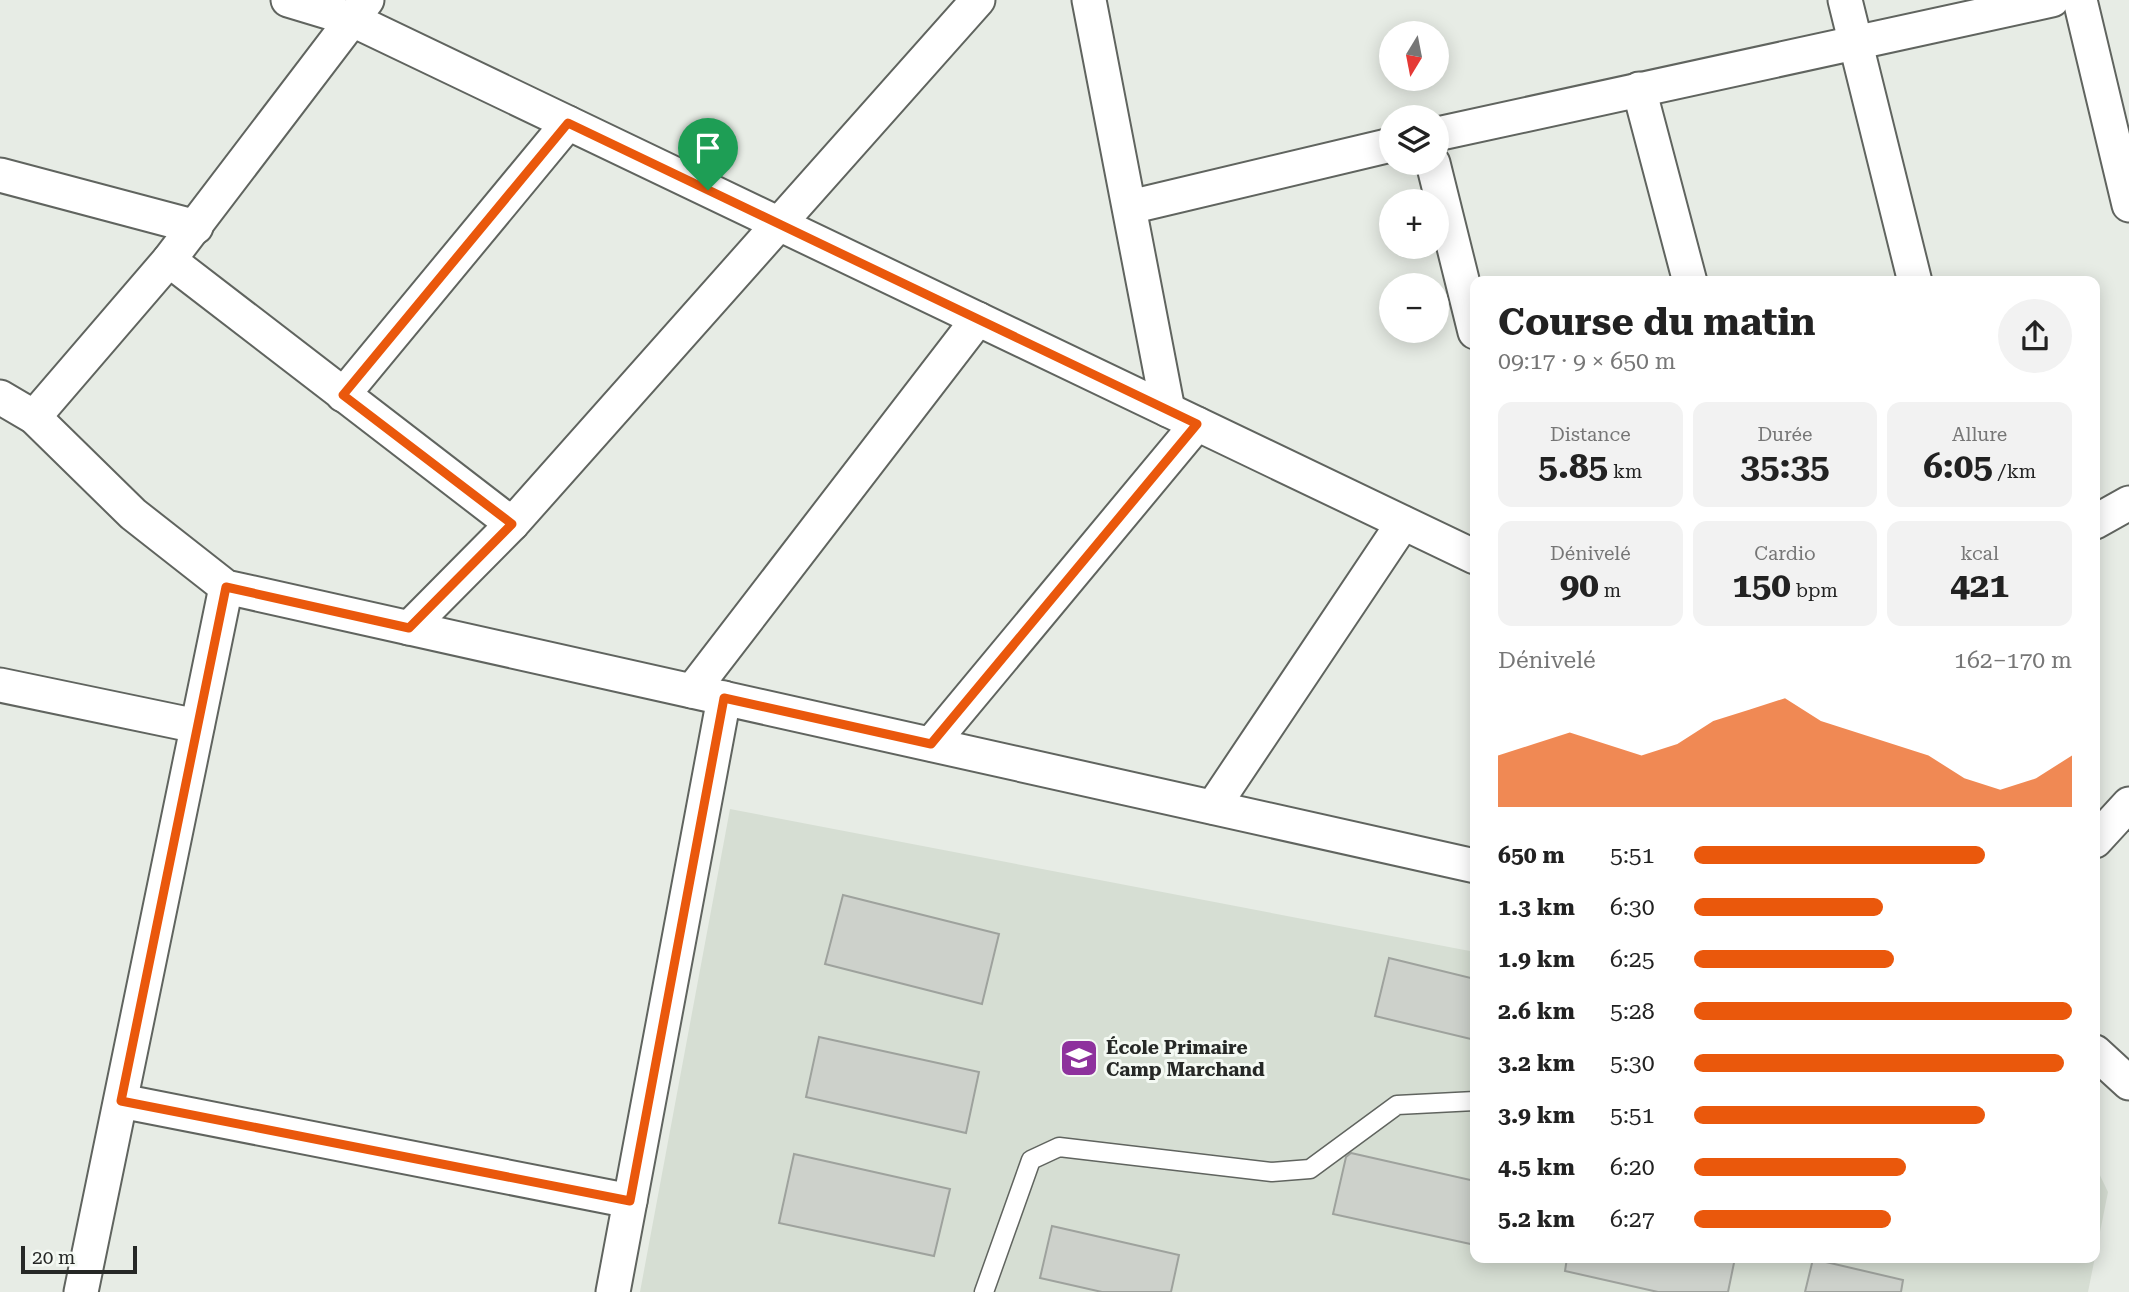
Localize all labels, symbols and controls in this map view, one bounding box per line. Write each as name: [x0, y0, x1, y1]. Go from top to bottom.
north arrow: [1379, 21, 1449, 91]
map controls: [1379, 21, 1449, 343]
button: layers: [1379, 105, 1449, 175]
pin: [678, 118, 738, 190]
icon: arrive: [689, 129, 727, 167]
button: +: [1379, 189, 1449, 259]
button: −: [1379, 273, 1449, 343]
button: share: [1998, 299, 2072, 373]
text: Course du matin: [1498, 300, 1816, 344]
text: 09:17 · 9 × 650 m: [1498, 348, 1676, 375]
text: Distance: [1550, 423, 1631, 446]
text: Durée: [1757, 423, 1813, 446]
text: Allure: [1952, 423, 2007, 446]
text: 5.85: [1538, 446, 1608, 487]
text: 35:35: [1740, 446, 1830, 487]
text: 6:05: [1923, 446, 1993, 487]
text: km: [1608, 460, 1642, 483]
text: /km: [1993, 460, 2036, 483]
text: Dénivelé: [1550, 542, 1631, 565]
text: Cardio: [1754, 542, 1816, 565]
text: kcal: [1961, 542, 1999, 565]
text: 90: [1560, 565, 1599, 606]
text: 150: [1732, 565, 1791, 606]
text: 421: [1950, 565, 2009, 606]
text: m: [1599, 579, 1621, 602]
text: bpm: [1791, 579, 1838, 602]
text: Dénivelé: [1498, 647, 1596, 674]
text: 162–170 m: [1954, 647, 2072, 674]
text: 650 m: [1498, 842, 1565, 869]
text: 5:51: [1610, 842, 1655, 869]
text: 1.3 km: [1498, 894, 1575, 921]
text: 6:30: [1610, 894, 1655, 921]
text: 1.9 km: [1498, 946, 1575, 973]
text: 6:25: [1610, 946, 1655, 973]
text: 2.6 km: [1498, 998, 1575, 1025]
text: 5:28: [1610, 998, 1655, 1025]
place label: École Primaire Camp Marchand: [1106, 1036, 1265, 1081]
school or university icon: École Primaire Camp Marchand: [1058, 1037, 1100, 1079]
text: 3.2 km: [1498, 1050, 1575, 1077]
text: 5:30: [1610, 1050, 1655, 1077]
text: 3.9 km: [1498, 1102, 1575, 1129]
text: 5:51: [1610, 1102, 1655, 1129]
text: 4.5 km: [1498, 1154, 1575, 1181]
text: 6:20: [1610, 1154, 1655, 1181]
text: 5.2 km: [1498, 1206, 1575, 1233]
text: 6:27: [1610, 1206, 1655, 1233]
scale bar: [21, 1243, 136, 1275]
text: 20 m: [32, 1246, 75, 1269]

